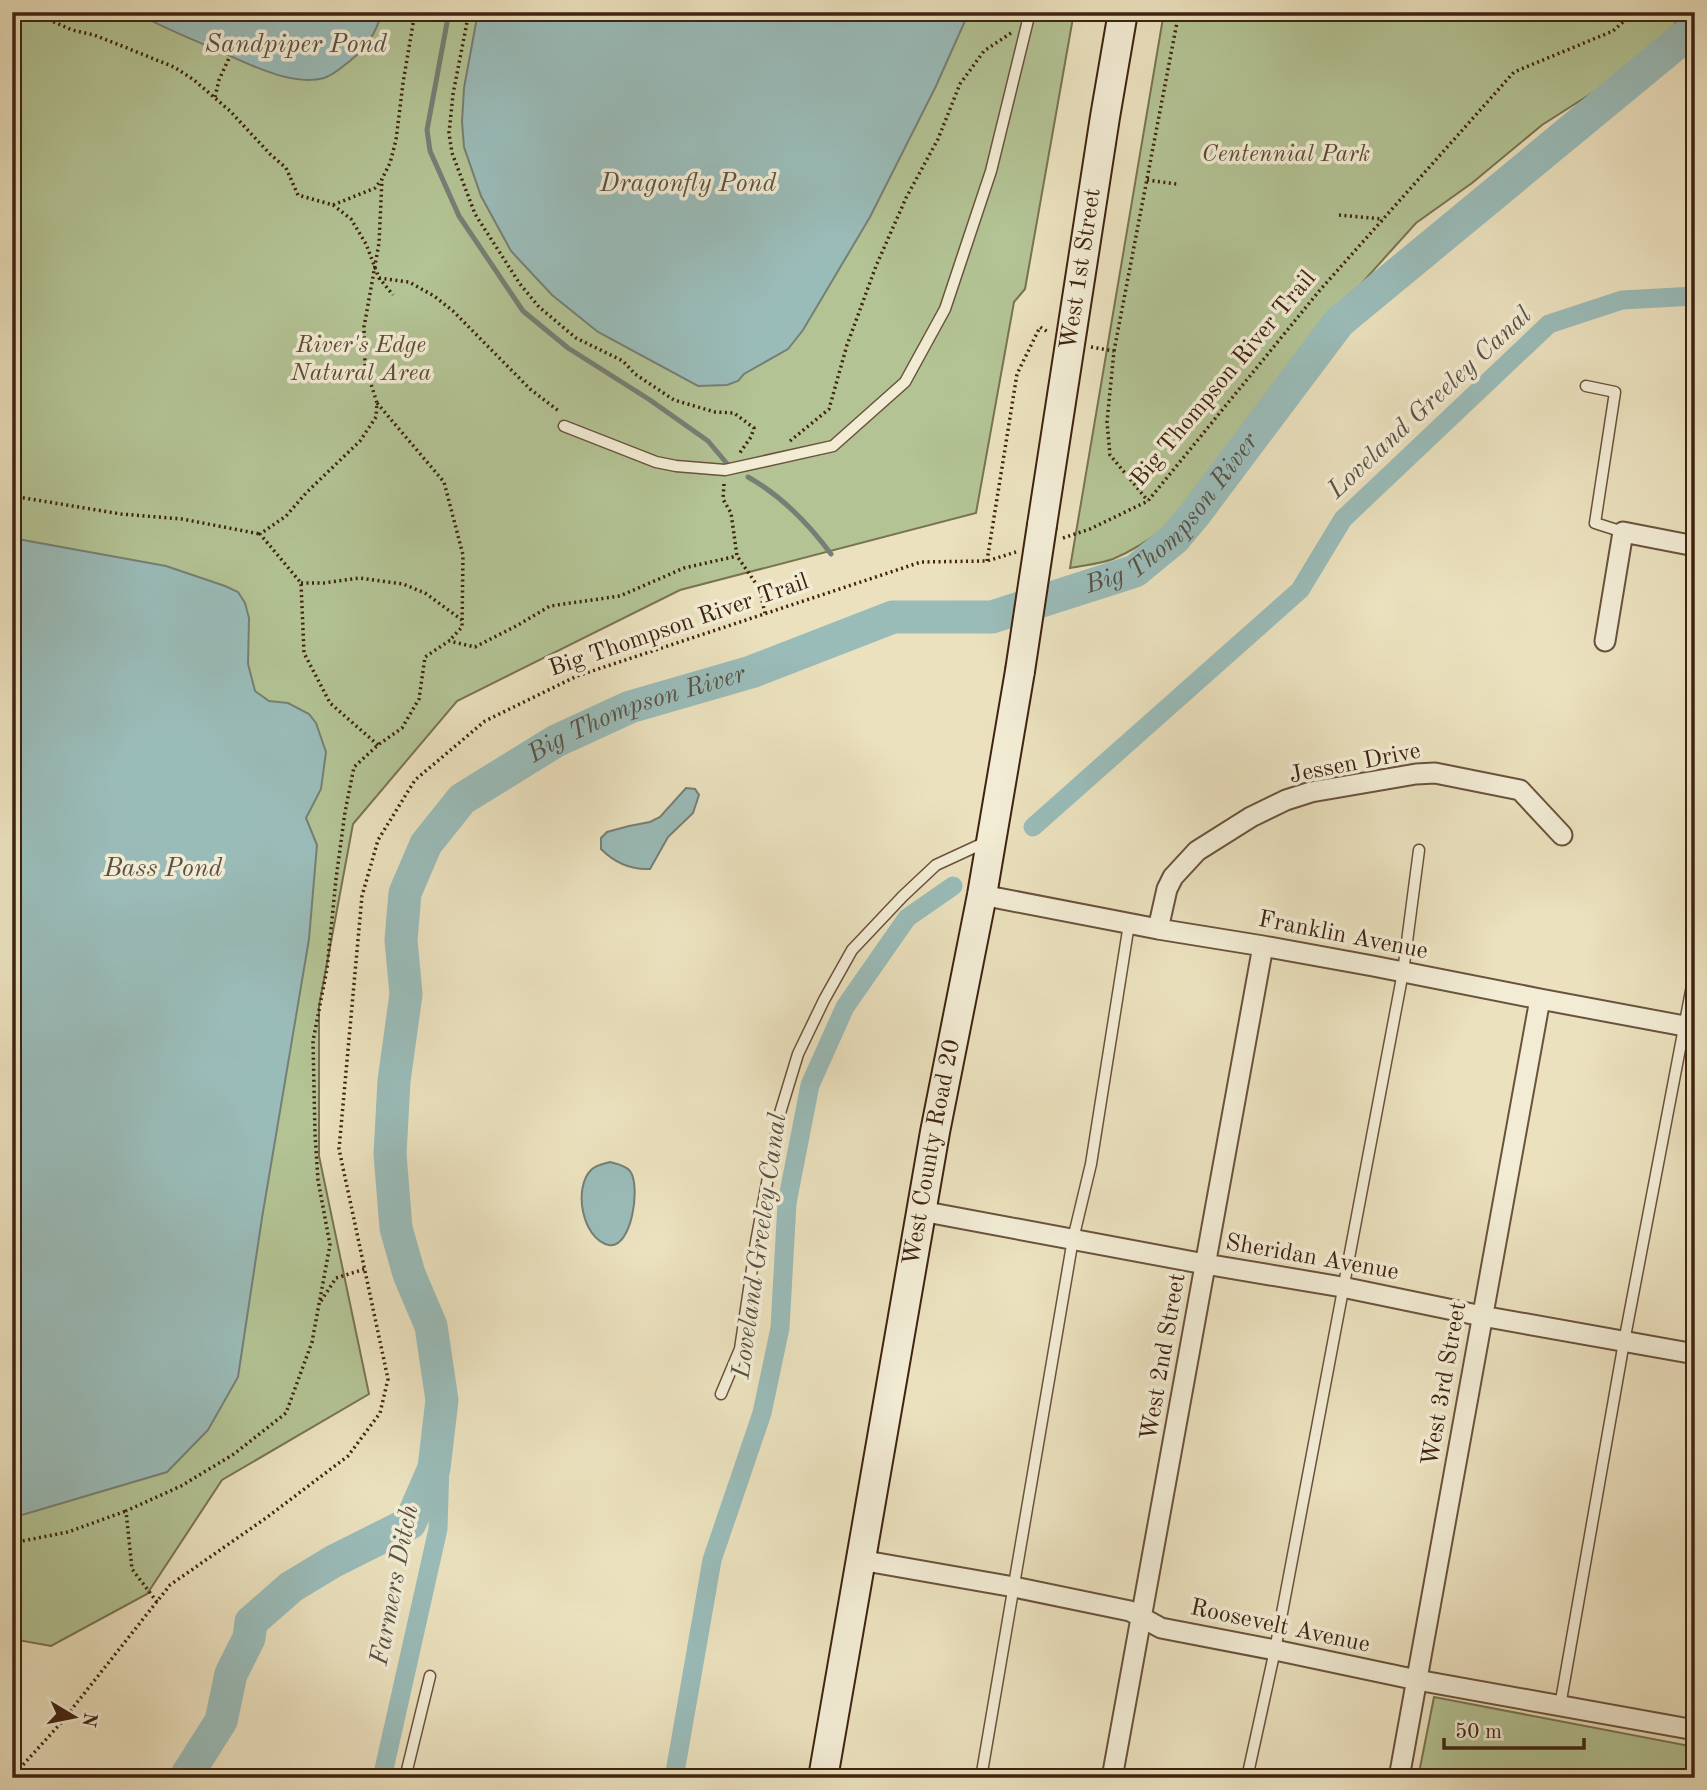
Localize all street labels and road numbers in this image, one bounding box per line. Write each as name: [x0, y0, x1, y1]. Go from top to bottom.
street label: West 1st Street: [1057, 187, 1106, 351]
street label: Big Thompson River Trail: [1127, 267, 1321, 491]
street label: Big Thompson River Trail: [546, 570, 812, 682]
street label: Jessen Drive: [1287, 740, 1423, 788]
street label: Franklin Avenue: [1256, 908, 1430, 964]
street label: West County Road 20: [900, 1037, 965, 1268]
street label: Sheridan Avenue: [1223, 1231, 1401, 1285]
street label: West 2nd Street: [1137, 1271, 1191, 1443]
street label: West 3rd Street: [1419, 1300, 1471, 1468]
street label: Roosevelt Avenue: [1188, 1596, 1372, 1658]

